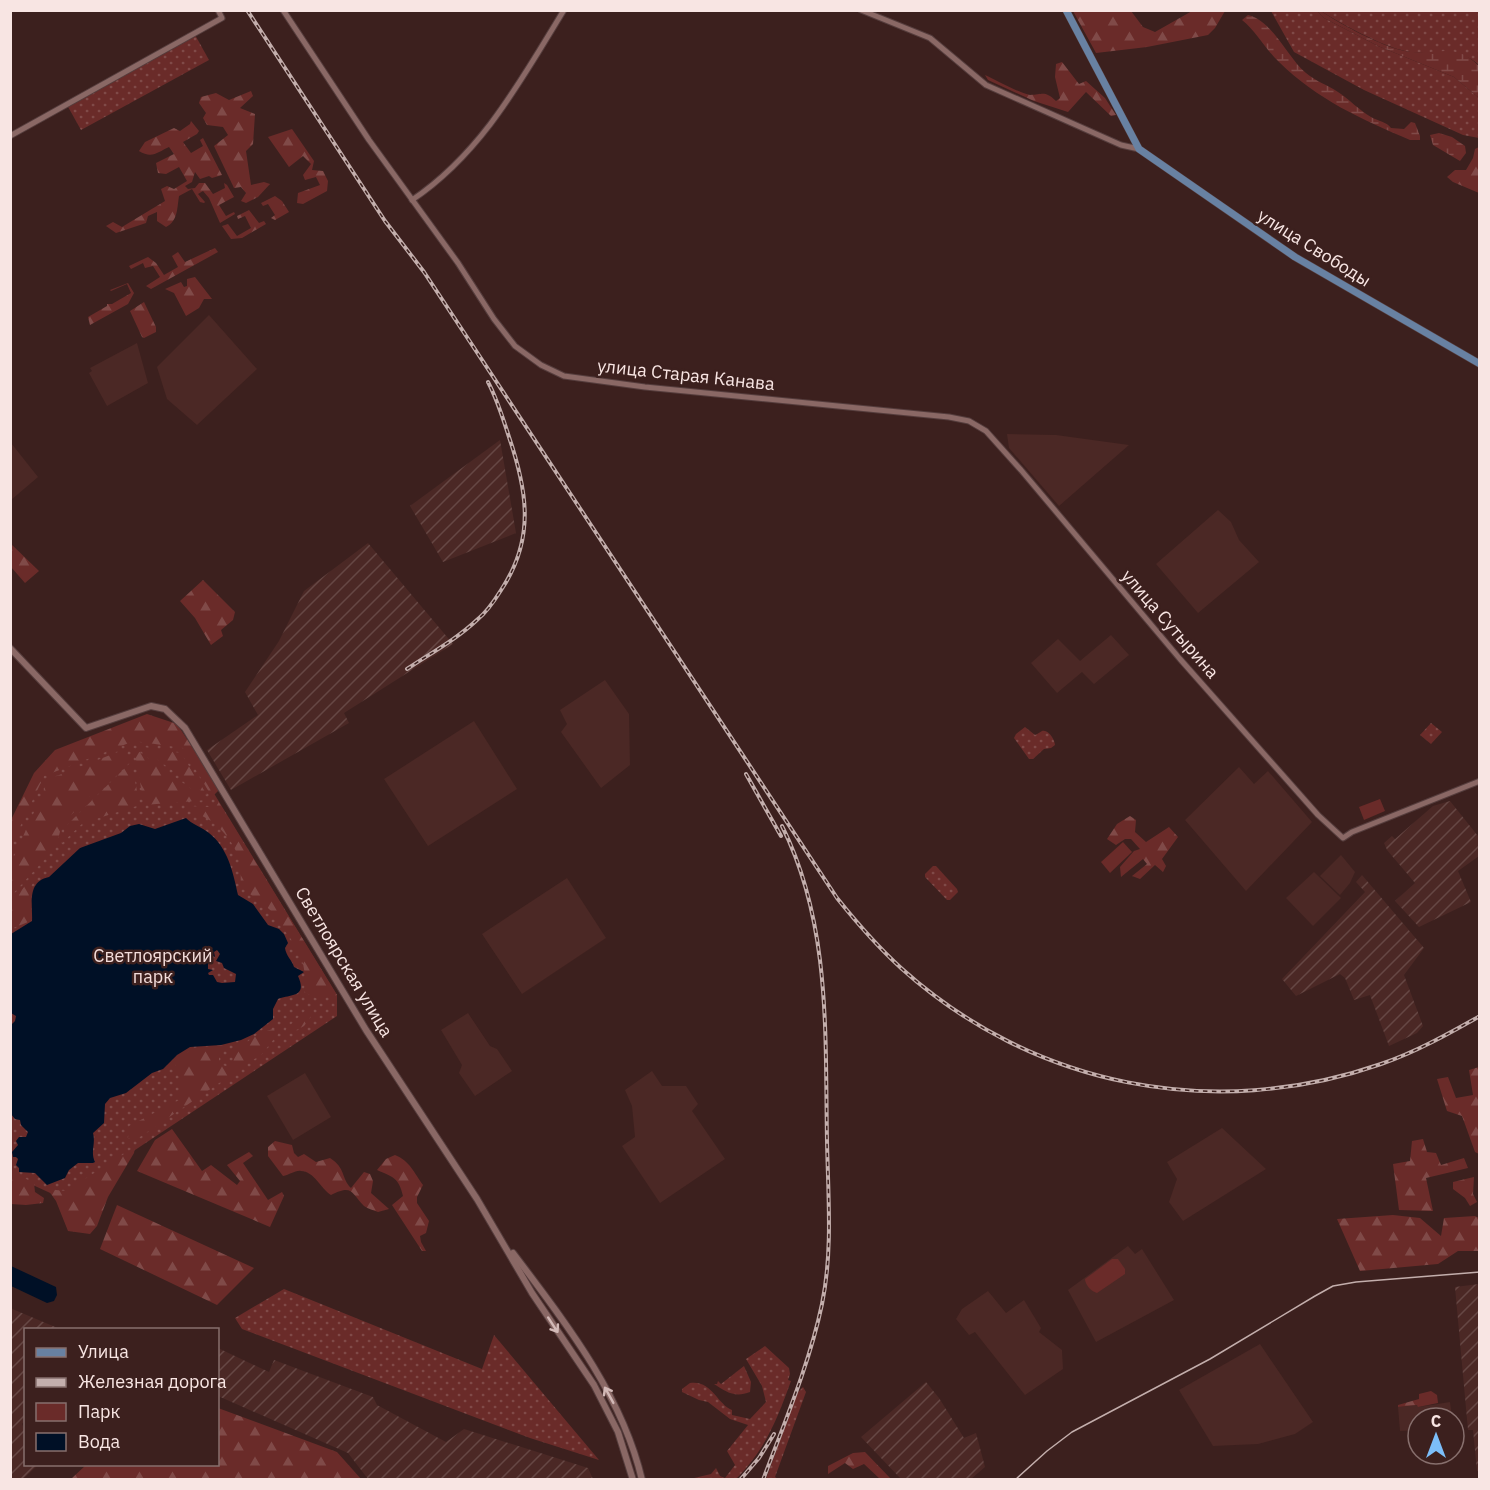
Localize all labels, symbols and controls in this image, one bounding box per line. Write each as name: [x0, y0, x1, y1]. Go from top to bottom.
street label: улица Свободы: [1253, 204, 1375, 292]
street label: улица Старая Канава: [596, 354, 776, 395]
street label: улица Сутырина: [1117, 564, 1224, 683]
street label: Светлоярская улица: [290, 882, 399, 1041]
park label: Светлоярский парк: [93, 944, 213, 988]
one-way arrow: [547, 1316, 559, 1332]
legend: [24, 1328, 219, 1466]
text: Улица: [78, 1340, 129, 1363]
text: Железная дорога: [78, 1370, 227, 1393]
one-way arrow: [603, 1387, 615, 1404]
text: Парк: [78, 1400, 121, 1423]
north arrow: [1406, 1406, 1466, 1466]
text: С: [1431, 1411, 1441, 1431]
text: Вода: [78, 1430, 121, 1453]

